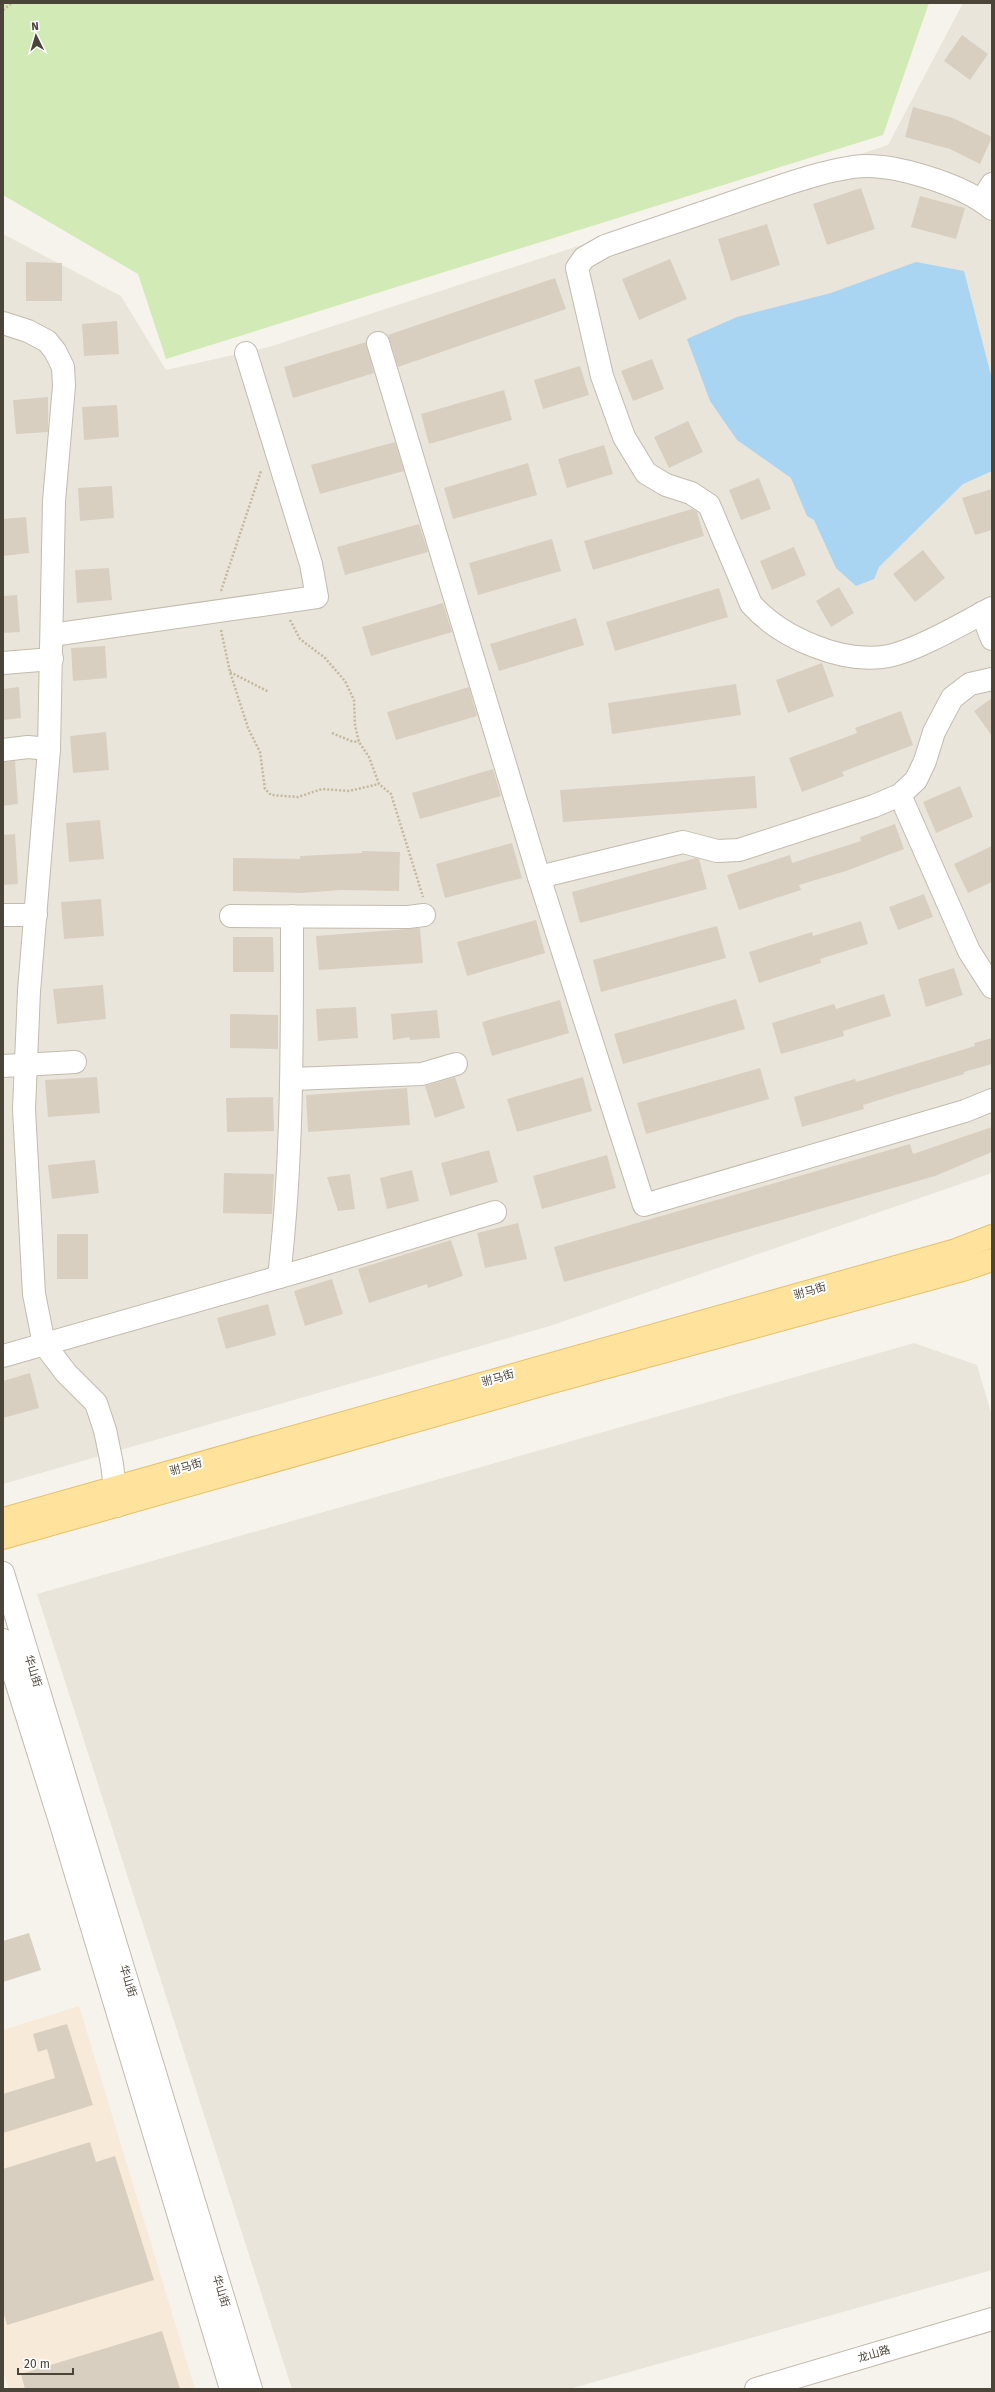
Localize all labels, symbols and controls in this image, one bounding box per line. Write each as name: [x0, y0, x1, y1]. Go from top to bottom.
north arrow: [16, 16, 56, 56]
text: N: [31, 20, 39, 33]
street label: 驸马街: [792, 1280, 828, 1302]
street label: 驸马街: [480, 1367, 516, 1389]
street label: 驸马街: [168, 1456, 204, 1478]
street label: 华山街: [22, 1653, 44, 1689]
street label: 华山街: [117, 1963, 139, 1999]
street label: 华山街: [210, 2273, 232, 2309]
street label: 龙山路: [856, 2343, 892, 2365]
scale bar: [18, 2350, 73, 2376]
text: 20 m: [24, 2357, 50, 2371]

